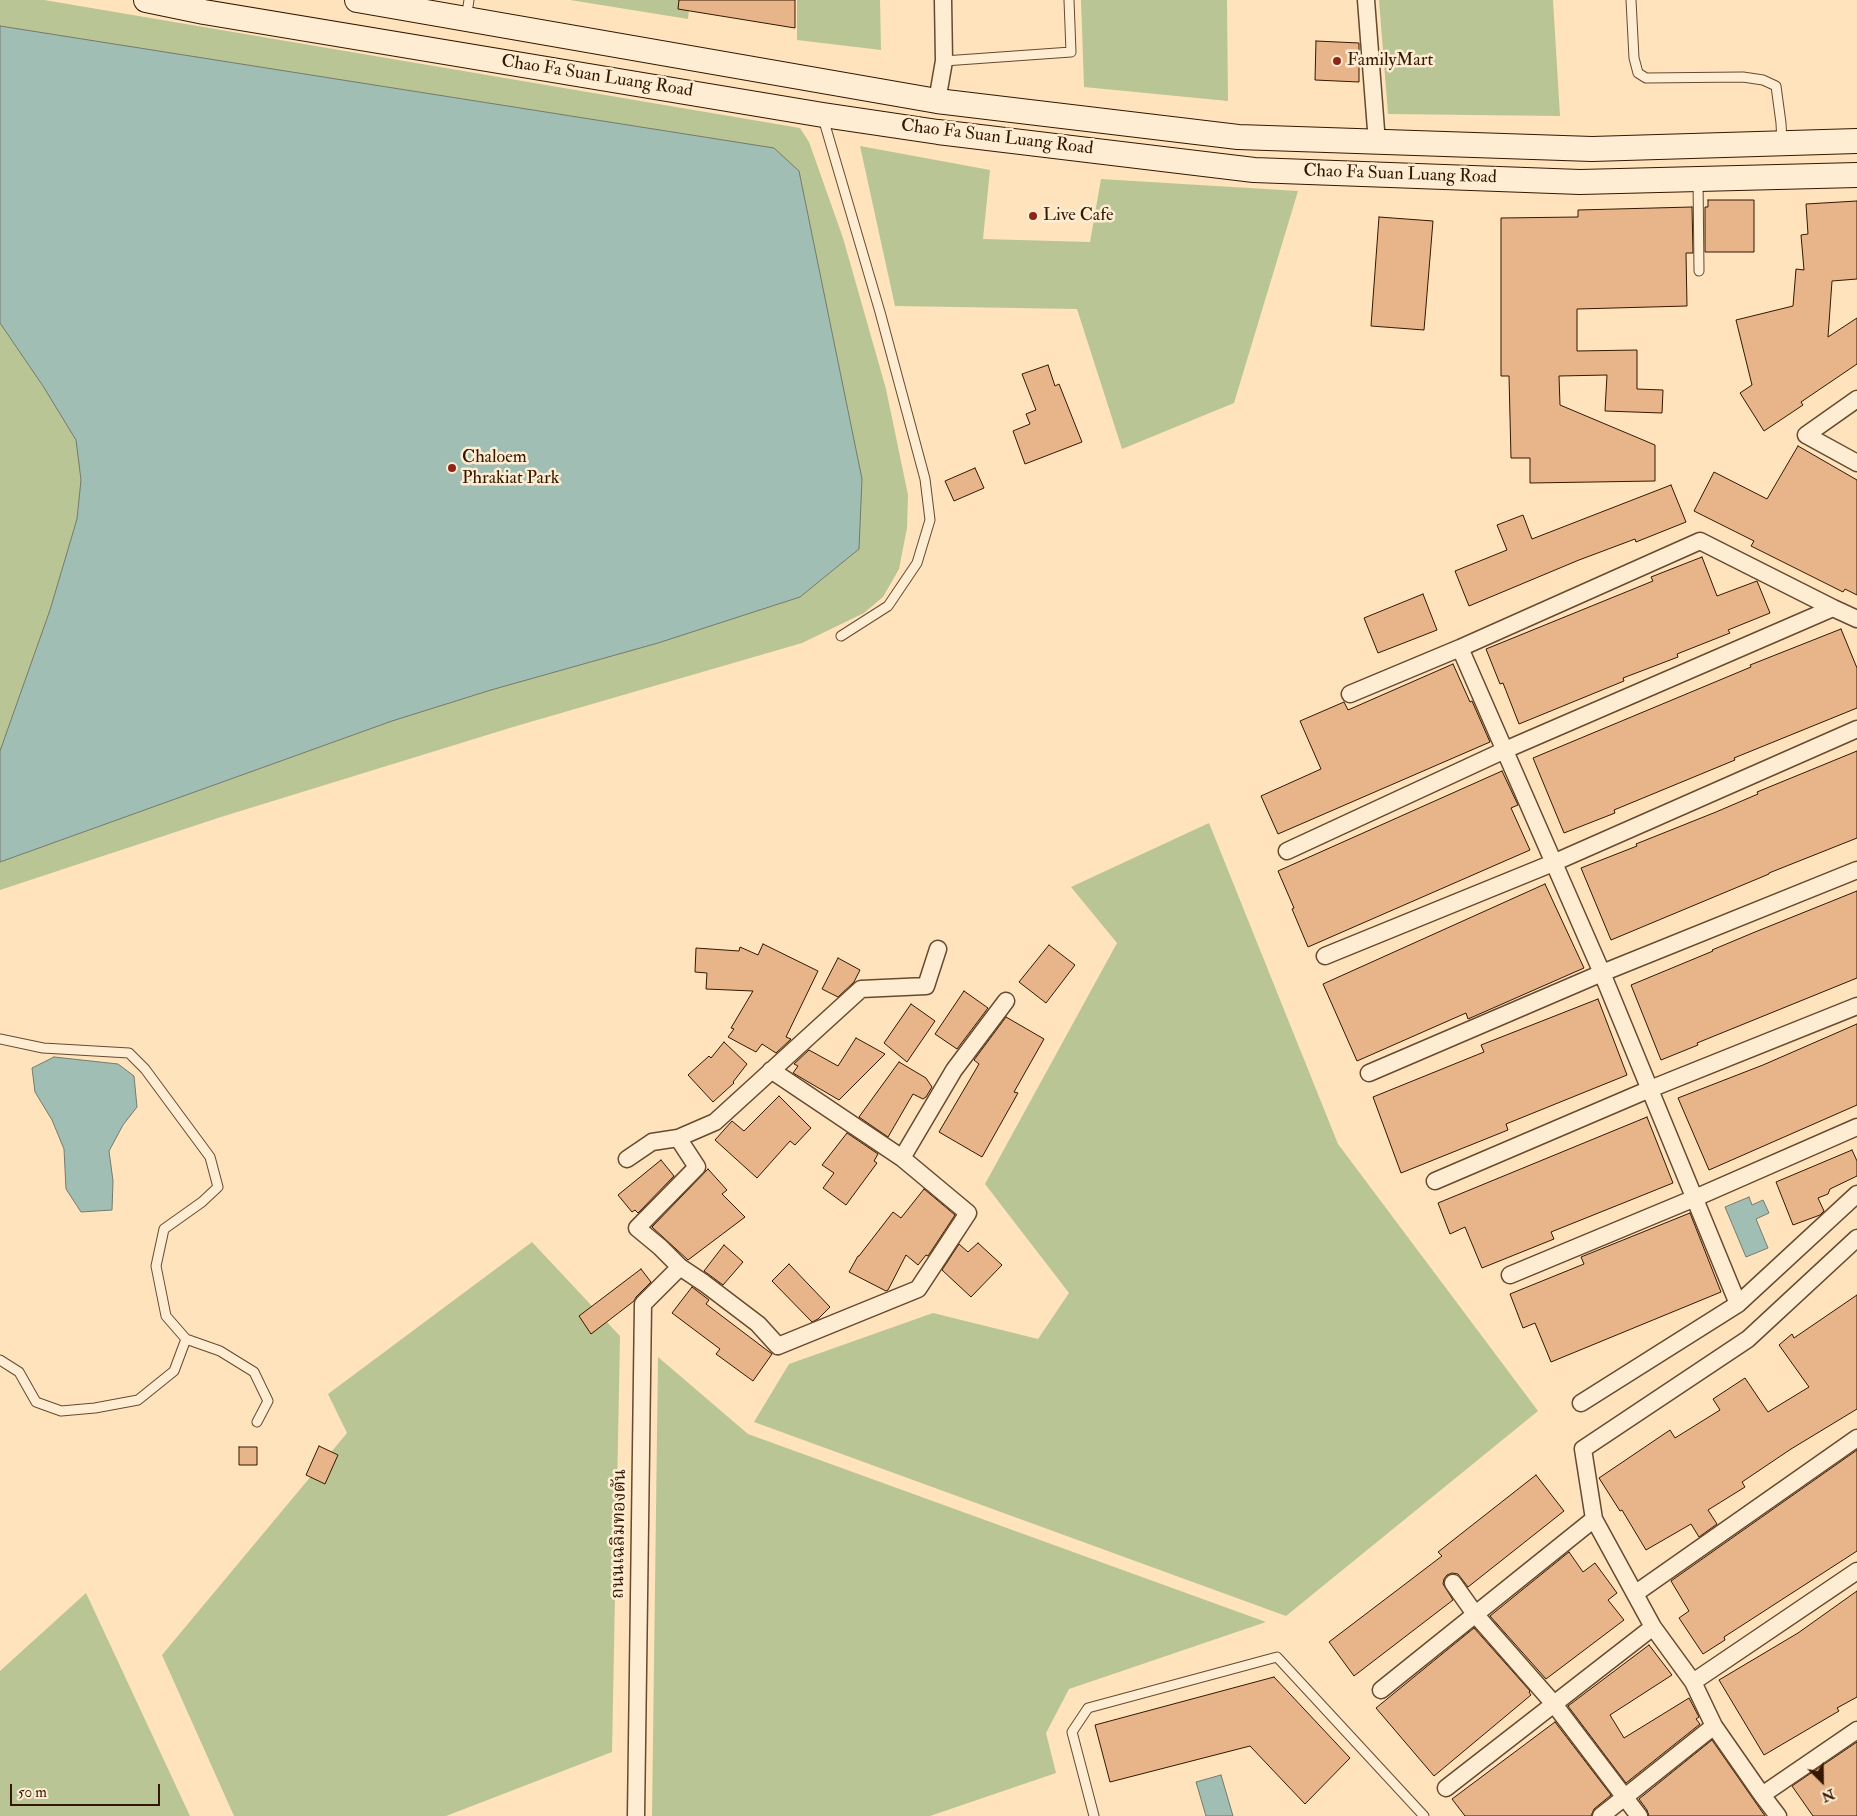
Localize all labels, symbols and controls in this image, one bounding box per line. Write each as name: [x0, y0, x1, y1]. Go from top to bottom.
place label: FamilyMart: [1347, 50, 1433, 72]
street label: Chao Fa Suan Luang Road: [500, 51, 694, 103]
marker: FamilyMart: [1331, 55, 1343, 67]
street label: Chao Fa Suan Luang Road: [900, 115, 1094, 161]
street label: Chao Fa Suan Luang Road: [1303, 161, 1497, 189]
place label: Live Cafe: [1043, 205, 1113, 227]
marker: Live Cafe: [1027, 210, 1039, 222]
place label: Chaloem Phrakiat Park: [462, 447, 559, 489]
marker: Chaloem Phrakiat Park: [446, 462, 458, 474]
street label: ถนนเฉลิมทองตัน: [608, 1469, 632, 1599]
north arrow: [1797, 1756, 1847, 1806]
scale bar: [12, 1774, 162, 1806]
text: 50 m: [18, 1783, 47, 1802]
text: N: [1819, 1785, 1837, 1806]

